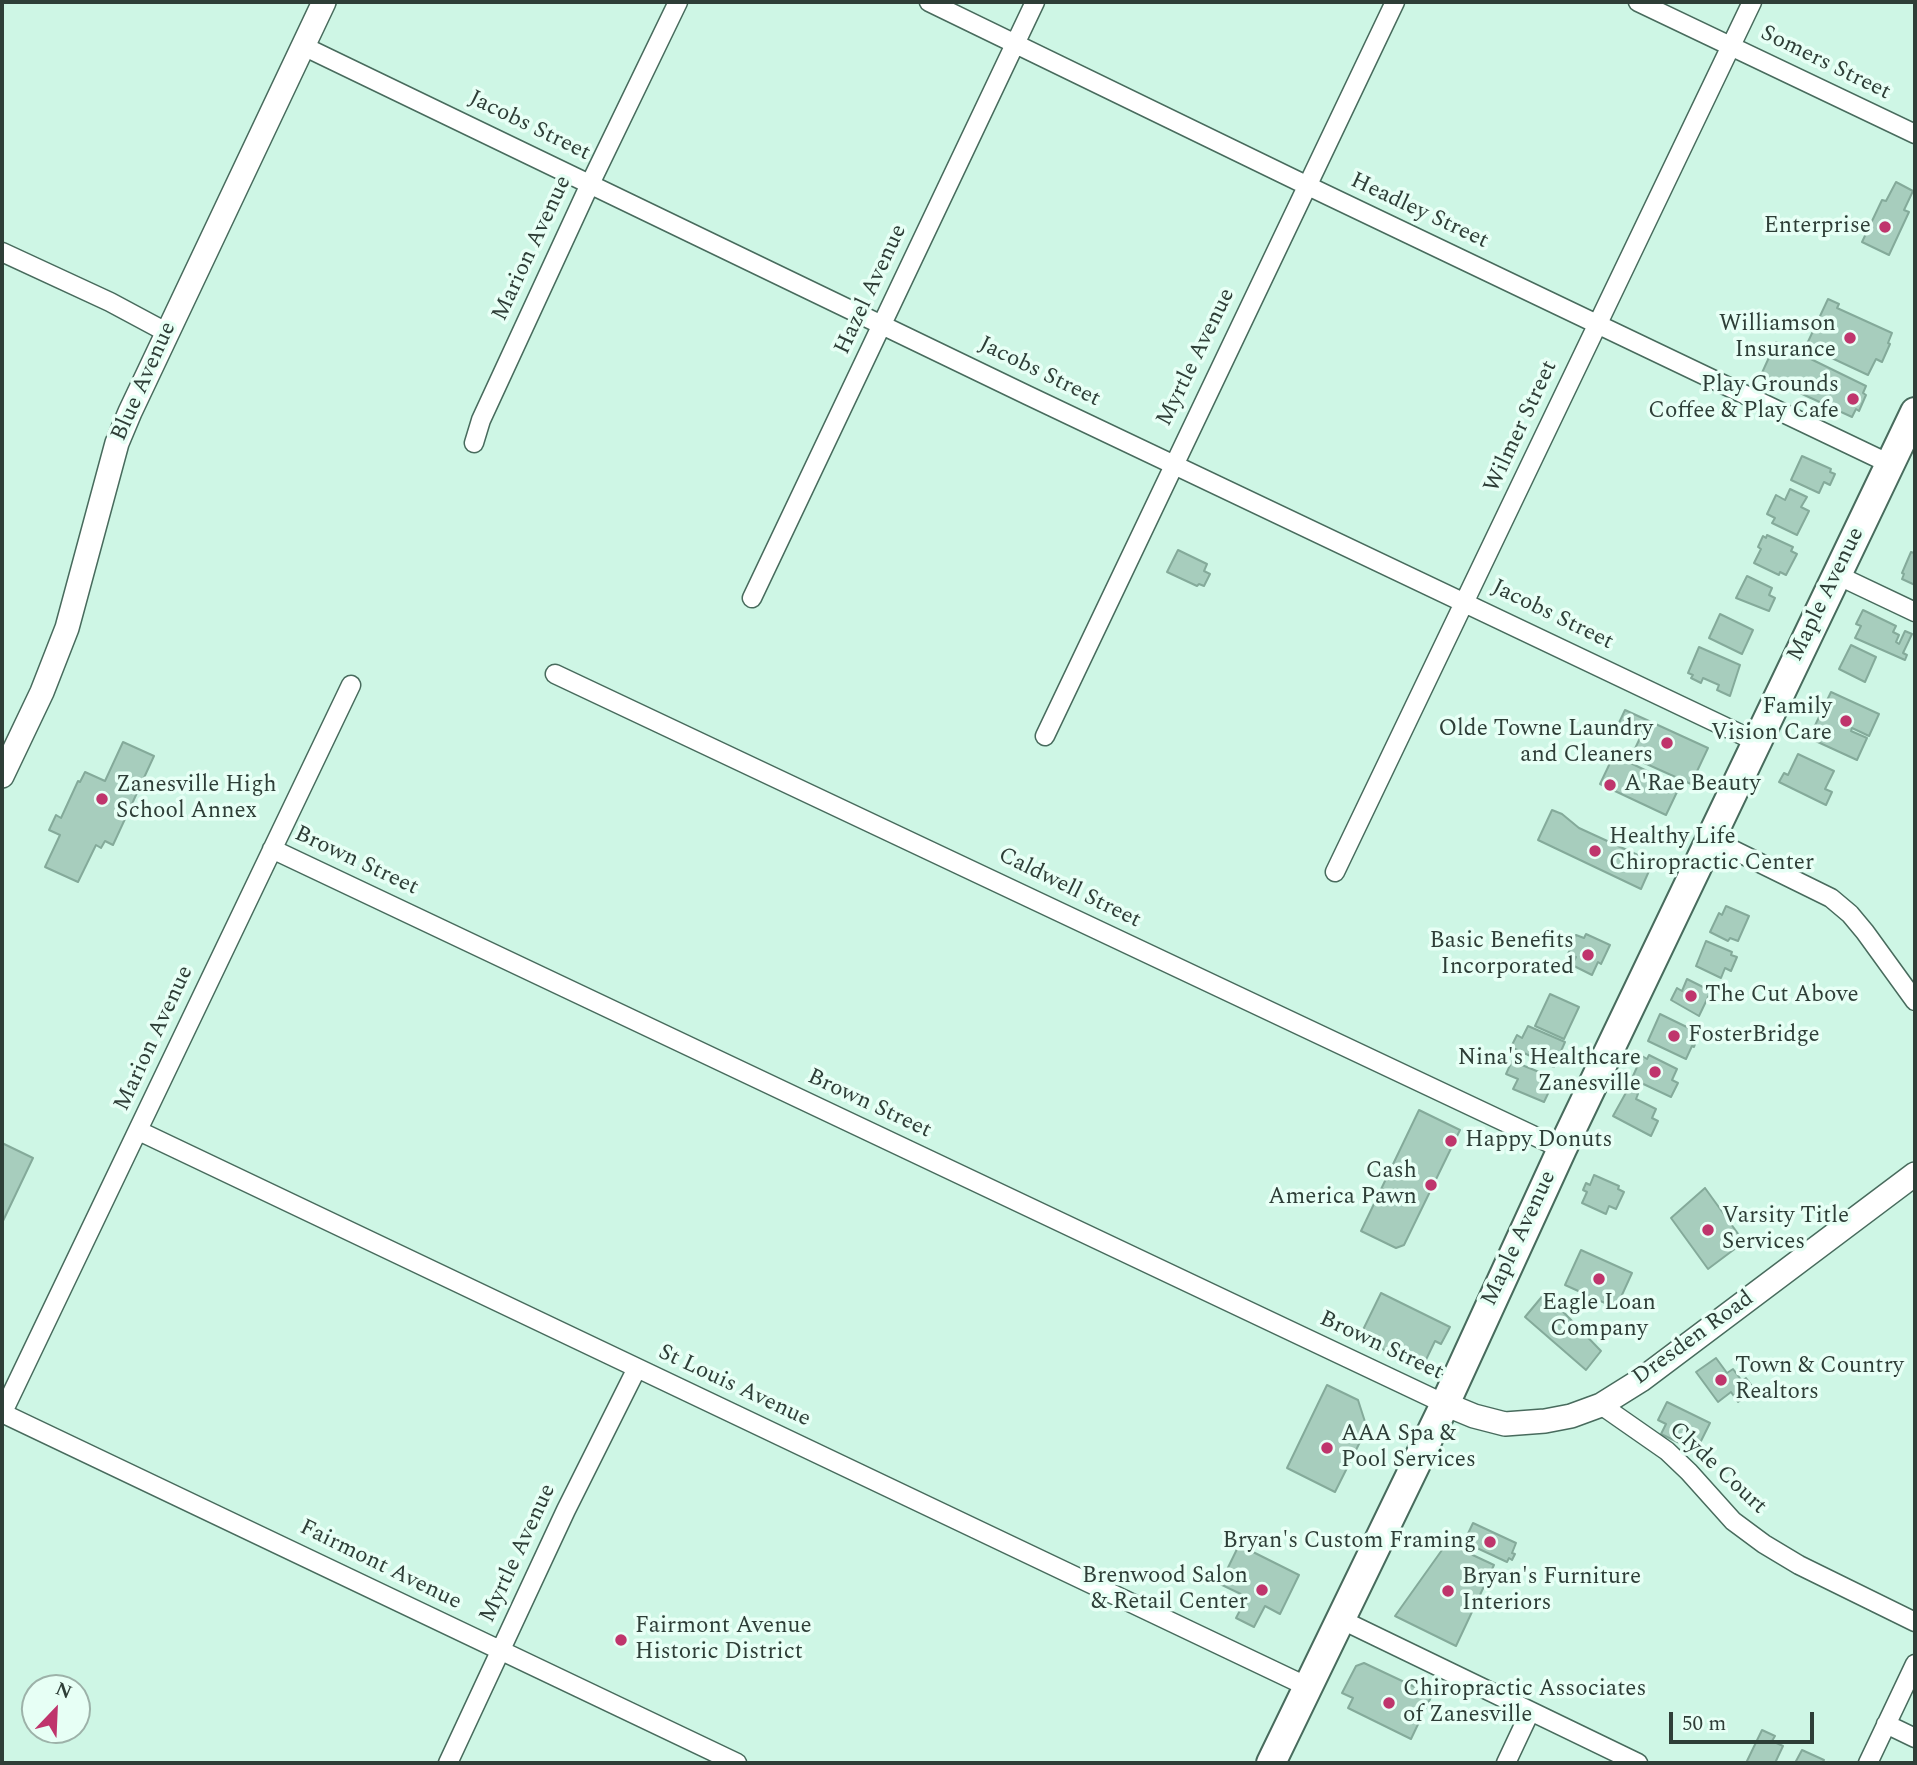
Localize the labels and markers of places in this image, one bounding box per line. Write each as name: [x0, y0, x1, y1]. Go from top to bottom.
place label: Enterprise: [1764, 213, 1871, 241]
marker: Enterprise: [1877, 219, 1893, 235]
place label: Williamson Insurance: [1719, 311, 1836, 365]
marker: Williamson Insurance: [1842, 330, 1858, 346]
place label: Play Grounds Coffee & Play Cafe: [1648, 372, 1839, 426]
marker: Play Grounds Coffee & Play Cafe: [1845, 391, 1861, 407]
place label: Family Vision Care: [1711, 694, 1832, 748]
marker: Family Vision Care: [1838, 713, 1854, 729]
place label: Olde Towne Laundry and Cleaners: [1438, 716, 1653, 770]
marker: Olde Towne Laundry and Cleaners: [1659, 735, 1675, 751]
place label: A'Rae Beauty: [1624, 771, 1761, 799]
place label: Zanesville High School Annex: [116, 772, 277, 826]
marker: A'Rae Beauty: [1602, 777, 1618, 793]
marker: Zanesville High School Annex: [94, 791, 110, 807]
place label: Healthy Life Chiropractic Center: [1609, 824, 1814, 878]
marker: Healthy Life Chiropractic Center: [1587, 843, 1603, 859]
place label: Basic Benefits Incorporated: [1430, 928, 1574, 982]
marker: Basic Benefits Incorporated: [1580, 947, 1596, 963]
place label: The Cut Above: [1705, 982, 1859, 1010]
marker: The Cut Above: [1683, 988, 1699, 1004]
place label: FosterBridge: [1688, 1022, 1820, 1050]
marker: FosterBridge: [1666, 1028, 1682, 1044]
place label: Nina's Healthcare Zanesville: [1458, 1045, 1641, 1099]
marker: Nina's Healthcare Zanesville: [1647, 1064, 1663, 1080]
place label: Happy Donuts: [1465, 1127, 1612, 1155]
marker: Happy Donuts: [1443, 1133, 1459, 1149]
place label: Cash America Pawn: [1268, 1158, 1417, 1212]
marker: Cash America Pawn: [1423, 1177, 1439, 1193]
place label: Varsity Title Services: [1722, 1203, 1849, 1257]
marker: Varsity Title Services: [1700, 1222, 1716, 1238]
marker: Eagle Loan Company: [1591, 1271, 1607, 1287]
place label: Eagle Loan Company: [1542, 1290, 1656, 1344]
place label: Town & Country Realtors: [1735, 1353, 1904, 1407]
marker: Town & Country Realtors: [1713, 1372, 1729, 1388]
place label: AAA Spa & Pool Services: [1341, 1421, 1476, 1475]
marker: AAA Spa & Pool Services: [1319, 1440, 1335, 1456]
place label: Bryan's Custom Framing: [1222, 1528, 1476, 1556]
marker: Bryan's Custom Framing: [1482, 1534, 1498, 1550]
place label: Brenwood Salon & Retail Center: [1082, 1563, 1248, 1617]
place label: Bryan's Furniture Interiors: [1462, 1564, 1641, 1618]
marker: Brenwood Salon & Retail Center: [1254, 1582, 1270, 1598]
marker: Bryan's Furniture Interiors: [1440, 1583, 1456, 1599]
place label: Fairmont Avenue Historic District: [635, 1613, 812, 1667]
marker: Fairmont Avenue Historic District: [613, 1632, 629, 1648]
place label: Chiropractic Associates of Zanesville: [1403, 1676, 1646, 1730]
marker: Chiropractic Associates of Zanesville: [1381, 1695, 1397, 1711]

